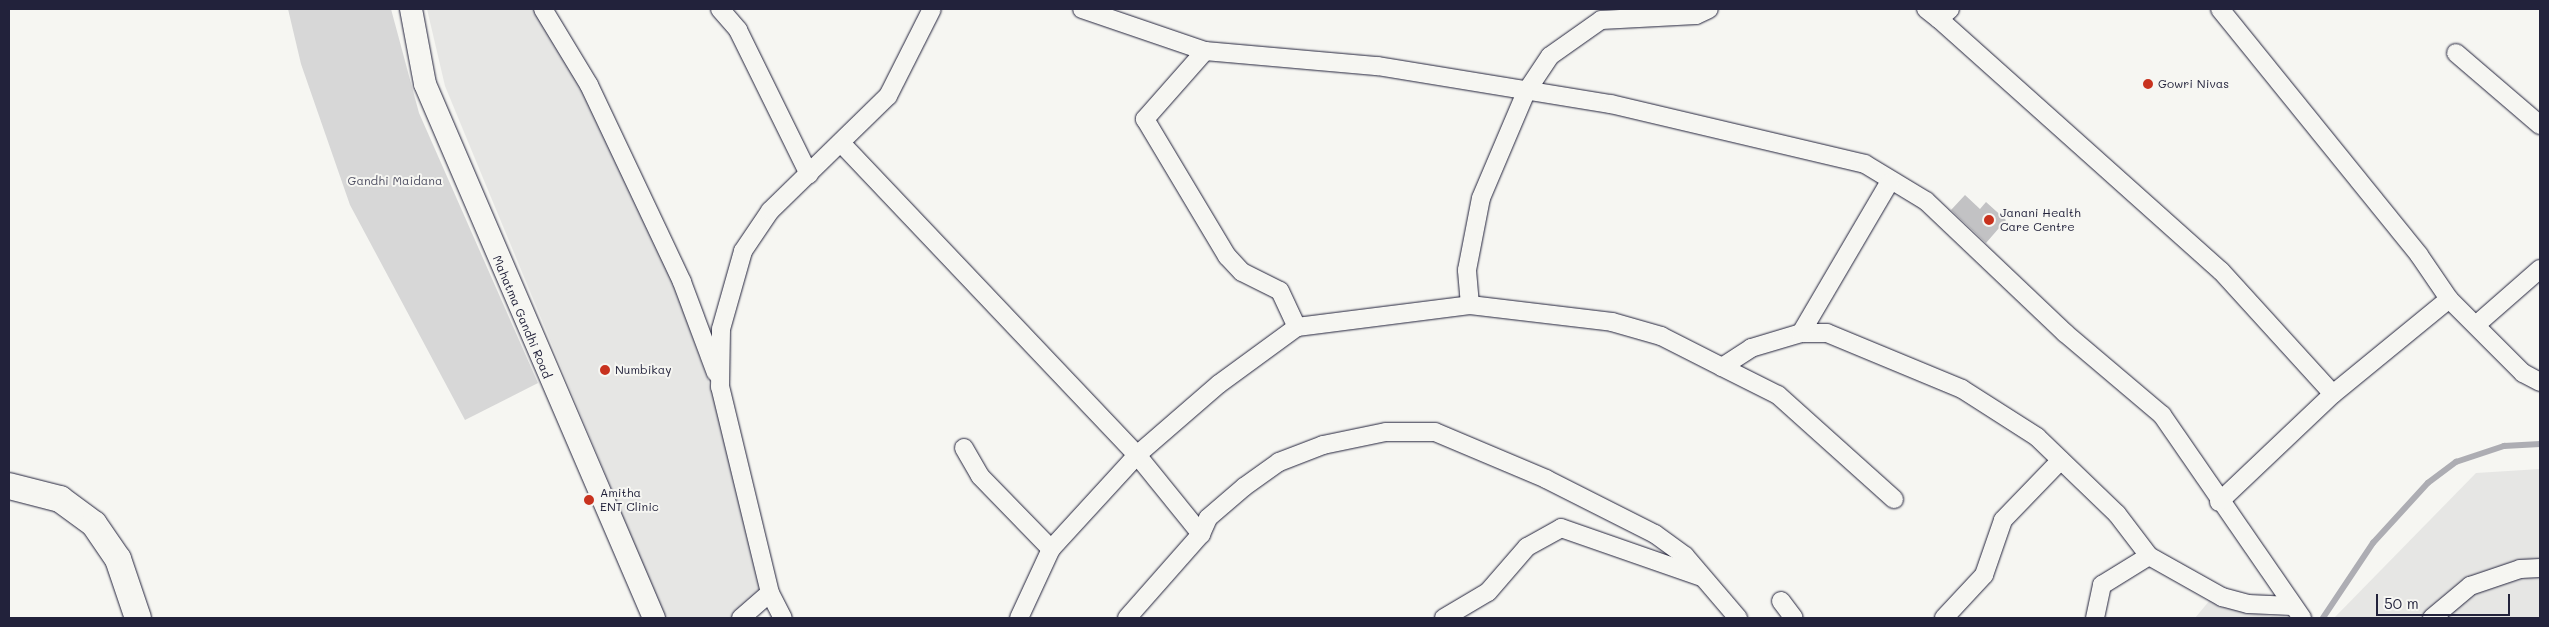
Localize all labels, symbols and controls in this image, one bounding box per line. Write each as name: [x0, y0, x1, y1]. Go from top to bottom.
place label: Gowri Nivas: [2158, 77, 2229, 91]
marker: Gowri Nivas: [2142, 78, 2154, 90]
park label: Gandhi Maidana: [348, 174, 442, 188]
place label: Janani Health Care Centre: [2000, 206, 2081, 234]
marker: Janani Health Care Centre: [1982, 213, 1996, 227]
street label: Mahatma Gandhi Road: [490, 253, 554, 381]
place label: Numbikay: [615, 363, 671, 377]
marker: Numbikay: [599, 364, 611, 376]
place label: Amitha ENT Clinic: [600, 486, 659, 514]
marker: Amitha ENT Clinic: [582, 493, 596, 507]
scale bar: [2379, 584, 2513, 616]
text: 50 m: [2384, 593, 2419, 613]

